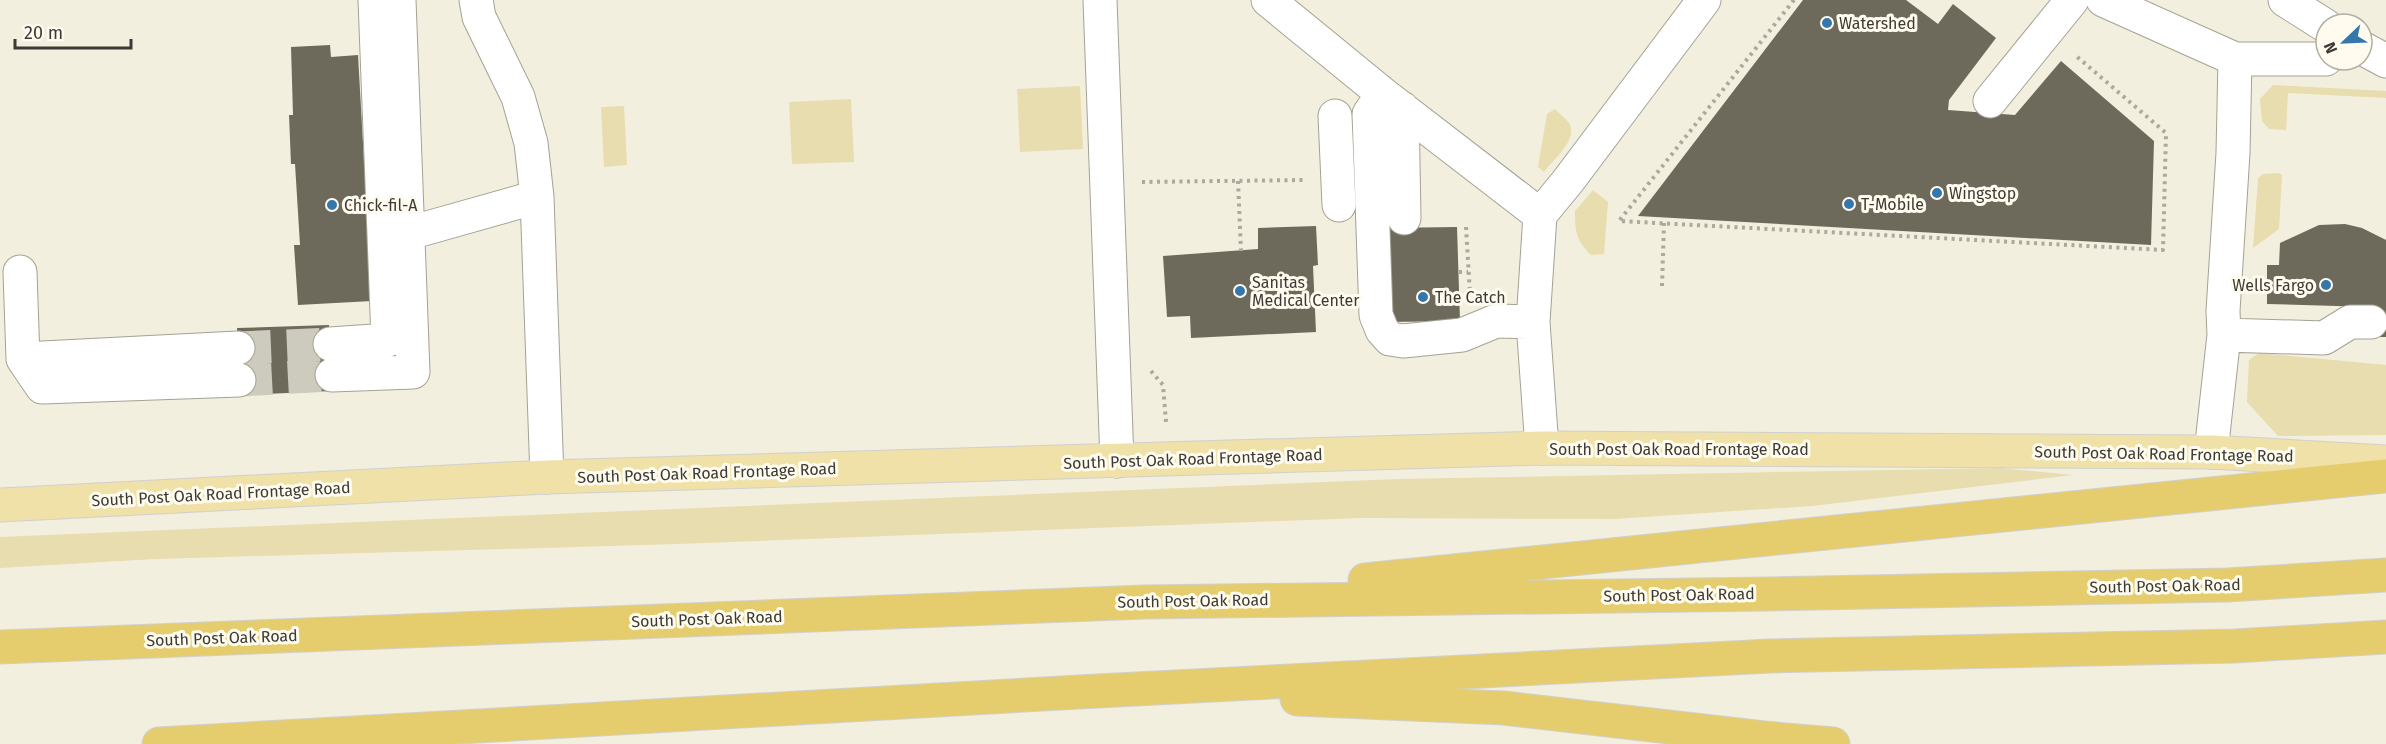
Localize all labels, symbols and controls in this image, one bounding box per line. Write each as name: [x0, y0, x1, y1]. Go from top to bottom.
scale bar: [15, 12, 130, 50]
north arrow: [2314, 12, 2374, 72]
place label: Watershed: [1839, 14, 1916, 33]
marker: Watershed: [1820, 16, 1834, 30]
text: 20 m: [24, 22, 63, 44]
text: N: [2320, 39, 2341, 56]
place label: Wingstop: [1949, 184, 2016, 203]
marker: Wingstop: [1930, 186, 1944, 200]
place label: T-Mobile: [1861, 195, 1924, 214]
place label: Chick-fil-A: [344, 196, 418, 215]
marker: T-Mobile: [1842, 197, 1856, 211]
marker: Chick-fil-A: [325, 198, 339, 212]
place label: Sanitas Medical Center: [1252, 273, 1360, 310]
place label: Wells Fargo: [2232, 276, 2314, 295]
marker: Wells Fargo: [2319, 278, 2333, 292]
marker: Sanitas Medical Center: [1233, 284, 1247, 298]
place label: The Catch: [1435, 288, 1506, 307]
marker: The Catch: [1416, 290, 1430, 304]
street label: South Post Oak Road Frontage Road: [1549, 440, 1809, 459]
street label: South Post Oak Road Frontage Road: [2034, 442, 2294, 466]
street label: South Post Oak Road Frontage Road: [1063, 445, 1323, 473]
street label: South Post Oak Road Frontage Road: [577, 459, 837, 487]
street label: South Post Oak Road Frontage Road: [91, 478, 351, 510]
street label: South Post Oak Road: [2089, 575, 2241, 597]
street label: South Post Oak Road: [1603, 584, 1755, 606]
street label: South Post Oak Road: [1117, 590, 1269, 612]
street label: South Post Oak Road: [631, 607, 783, 631]
street label: South Post Oak Road: [146, 626, 298, 650]

